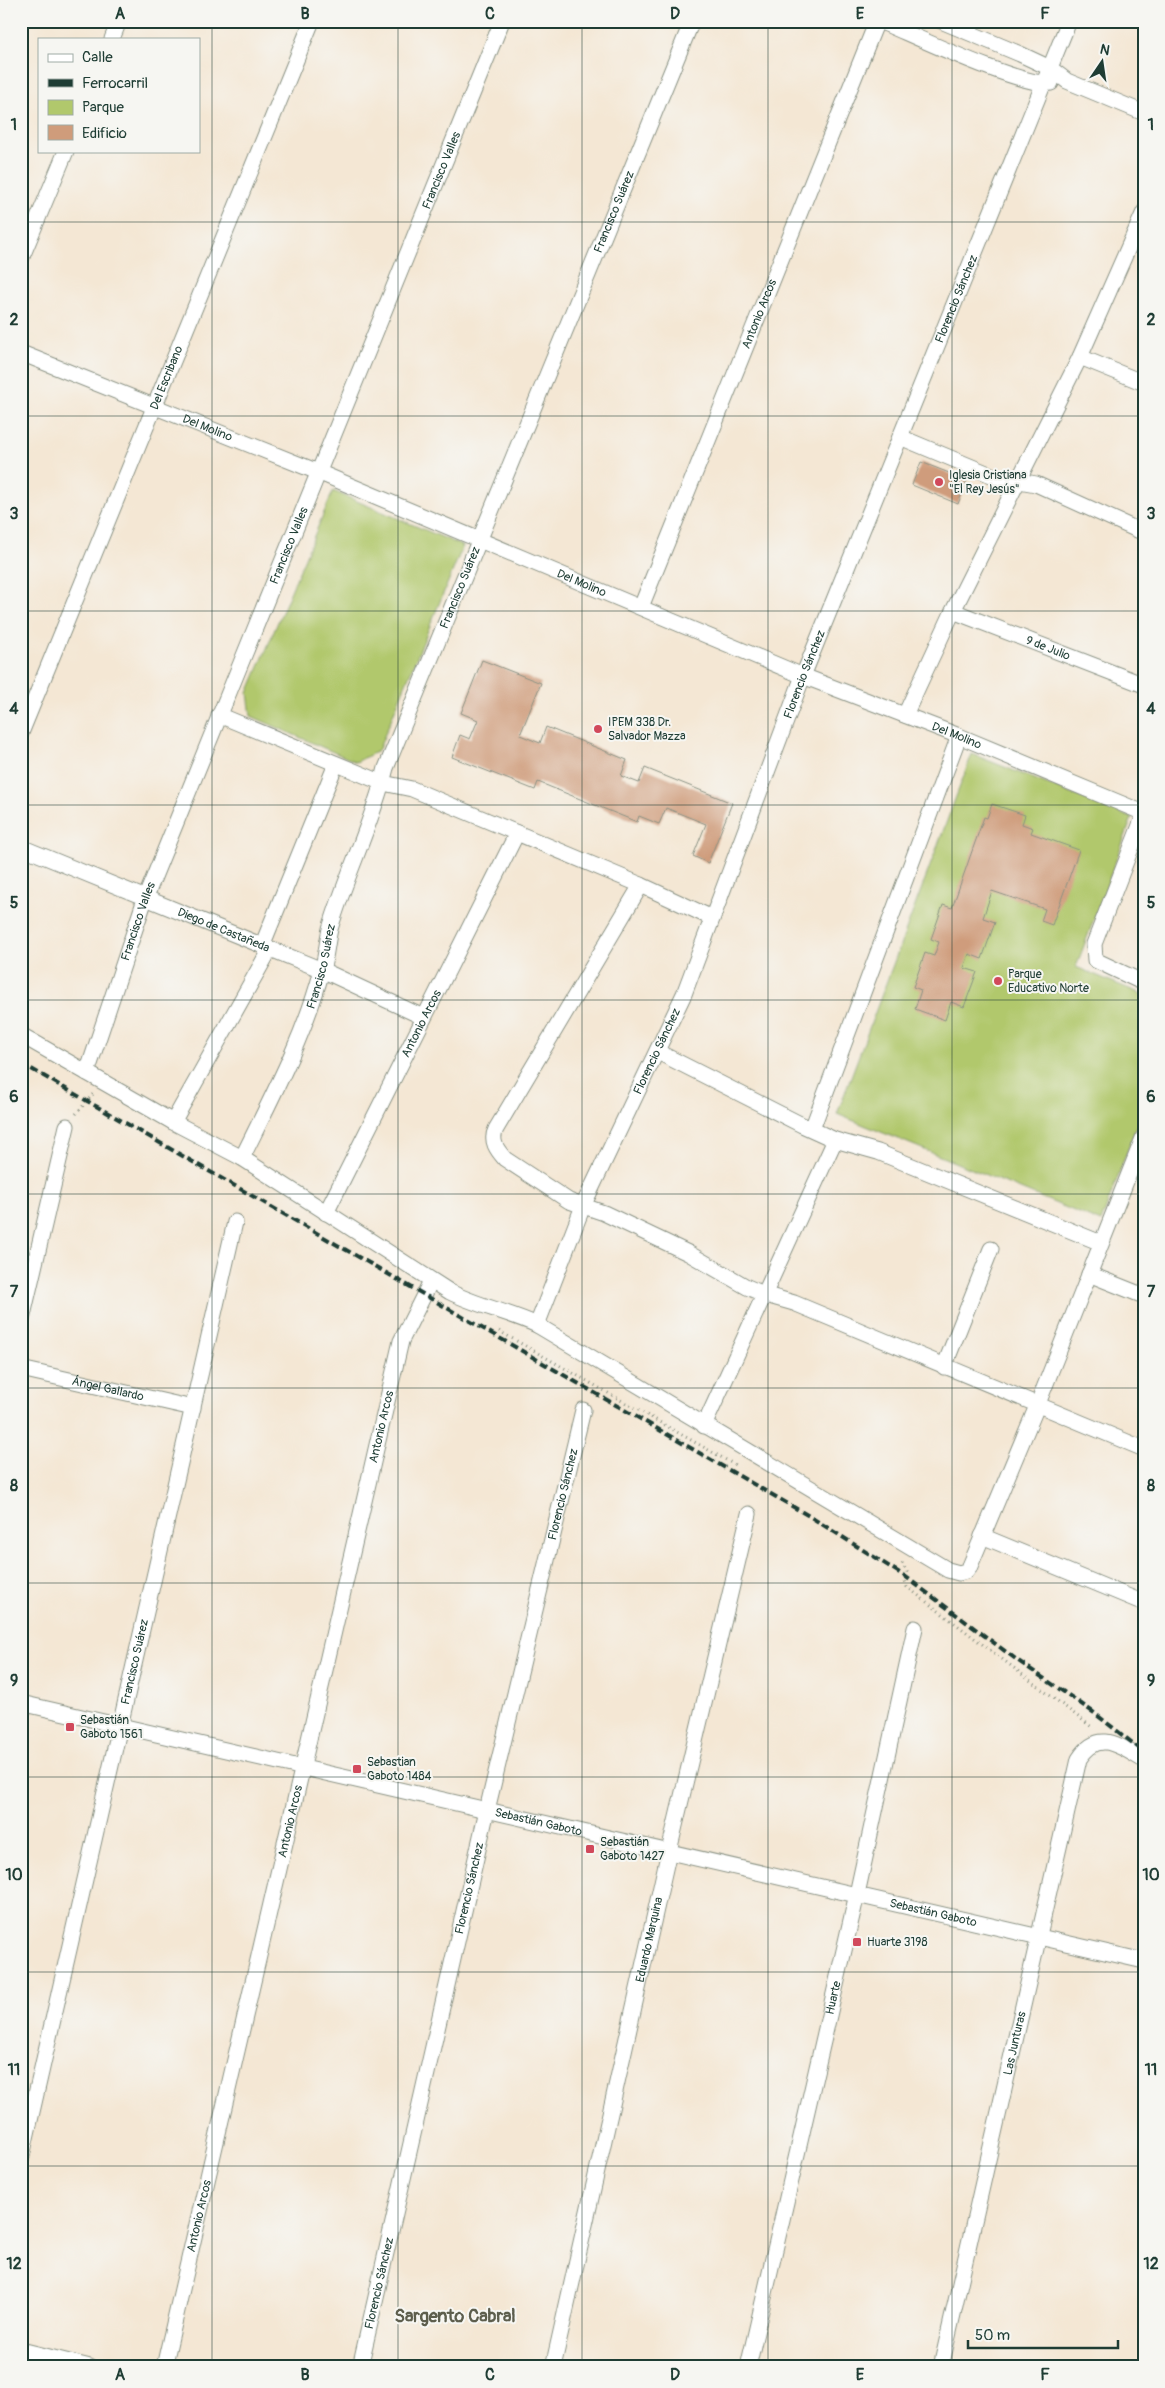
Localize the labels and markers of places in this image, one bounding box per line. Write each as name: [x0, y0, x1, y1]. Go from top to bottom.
place label: Iglesia Cristiana "El Rey Jesús": [949, 468, 1027, 497]
marker: Iglesia Cristiana "El Rey Jesús": [933, 476, 945, 488]
place label: IPEM 338 Dr. Salvador Mazza: [608, 715, 686, 744]
marker: IPEM 338 Dr. Salvador Mazza: [592, 723, 604, 735]
place label: Parque Educativo Norte: [1008, 967, 1089, 996]
marker: Parque Educativo Norte: [992, 975, 1004, 987]
place label: Sebastián Gaboto 1561: [80, 1713, 143, 1742]
marker: Sebastián Gaboto 1561: [64, 1721, 76, 1733]
place label: Sebastian Gaboto 1484: [367, 1755, 431, 1784]
marker: Sebastian Gaboto 1484: [351, 1763, 363, 1775]
place label: Sebastián Gaboto 1427: [600, 1835, 665, 1864]
marker: Sebastián Gaboto 1427: [584, 1843, 596, 1855]
place label: Huarte 3198: [867, 1935, 927, 1950]
marker: Huarte 3198: [851, 1936, 863, 1948]

